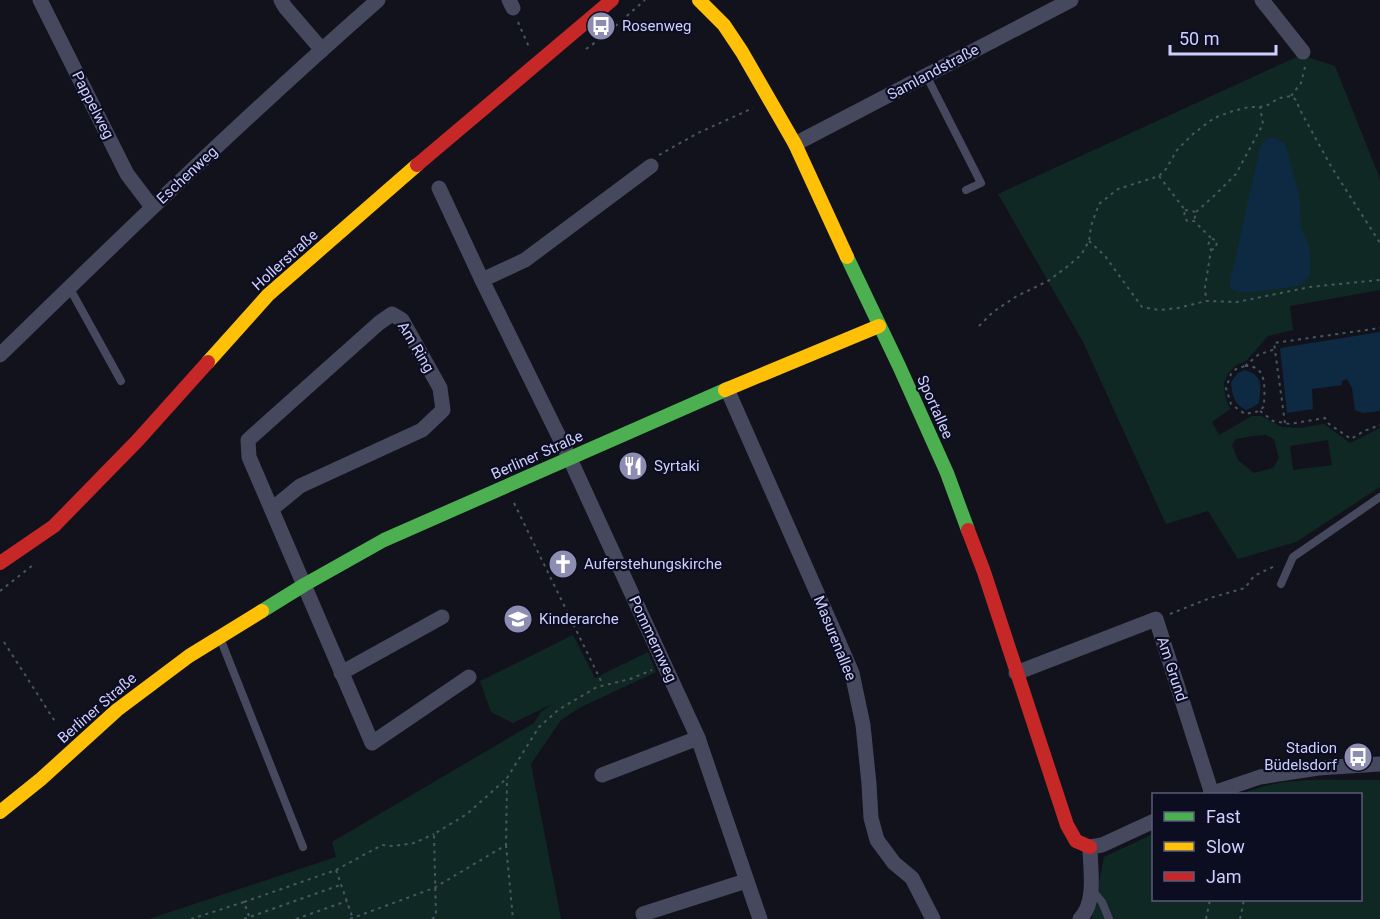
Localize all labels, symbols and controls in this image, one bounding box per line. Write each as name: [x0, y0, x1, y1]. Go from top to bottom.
bus stop icon: Rosenweg: [585, 10, 617, 42]
place label: Rosenweg: [622, 17, 691, 35]
scale bar: [1170, 18, 1276, 56]
text: 50 m: [1179, 28, 1219, 49]
street label: Samlandstraße: [884, 40, 982, 104]
street label: Pappelweg: [68, 68, 118, 142]
street label: Eschenweg: [153, 142, 221, 208]
street label: Hollerstraße: [248, 226, 322, 294]
street label: Am Ring: [394, 318, 438, 376]
street label: Sportallee: [913, 372, 957, 442]
street label: Berliner Straße: [488, 427, 586, 483]
restaurant icon: Syrtaki: [617, 450, 649, 482]
place label: Syrtaki: [654, 457, 700, 475]
church icon: Auferstehungskirche: [547, 548, 579, 580]
place label: Auferstehungskirche: [584, 555, 722, 573]
street label: Pommernweg: [625, 593, 681, 685]
street label: Masurenallee: [810, 593, 860, 683]
school or university icon: Kinderarche: [502, 603, 534, 635]
place label: Kinderarche: [539, 610, 619, 628]
street label: Am Grund: [1153, 634, 1191, 704]
street label: Berliner Straße: [54, 669, 140, 747]
place label: Stadion Büdelsdorf: [1264, 739, 1338, 774]
bus stop icon: Stadion Büdelsdorf: [1342, 741, 1374, 773]
legend: [1152, 793, 1362, 901]
text: Fast: [1206, 806, 1241, 827]
text: Slow: [1206, 836, 1245, 857]
text: Jam: [1206, 866, 1242, 887]

